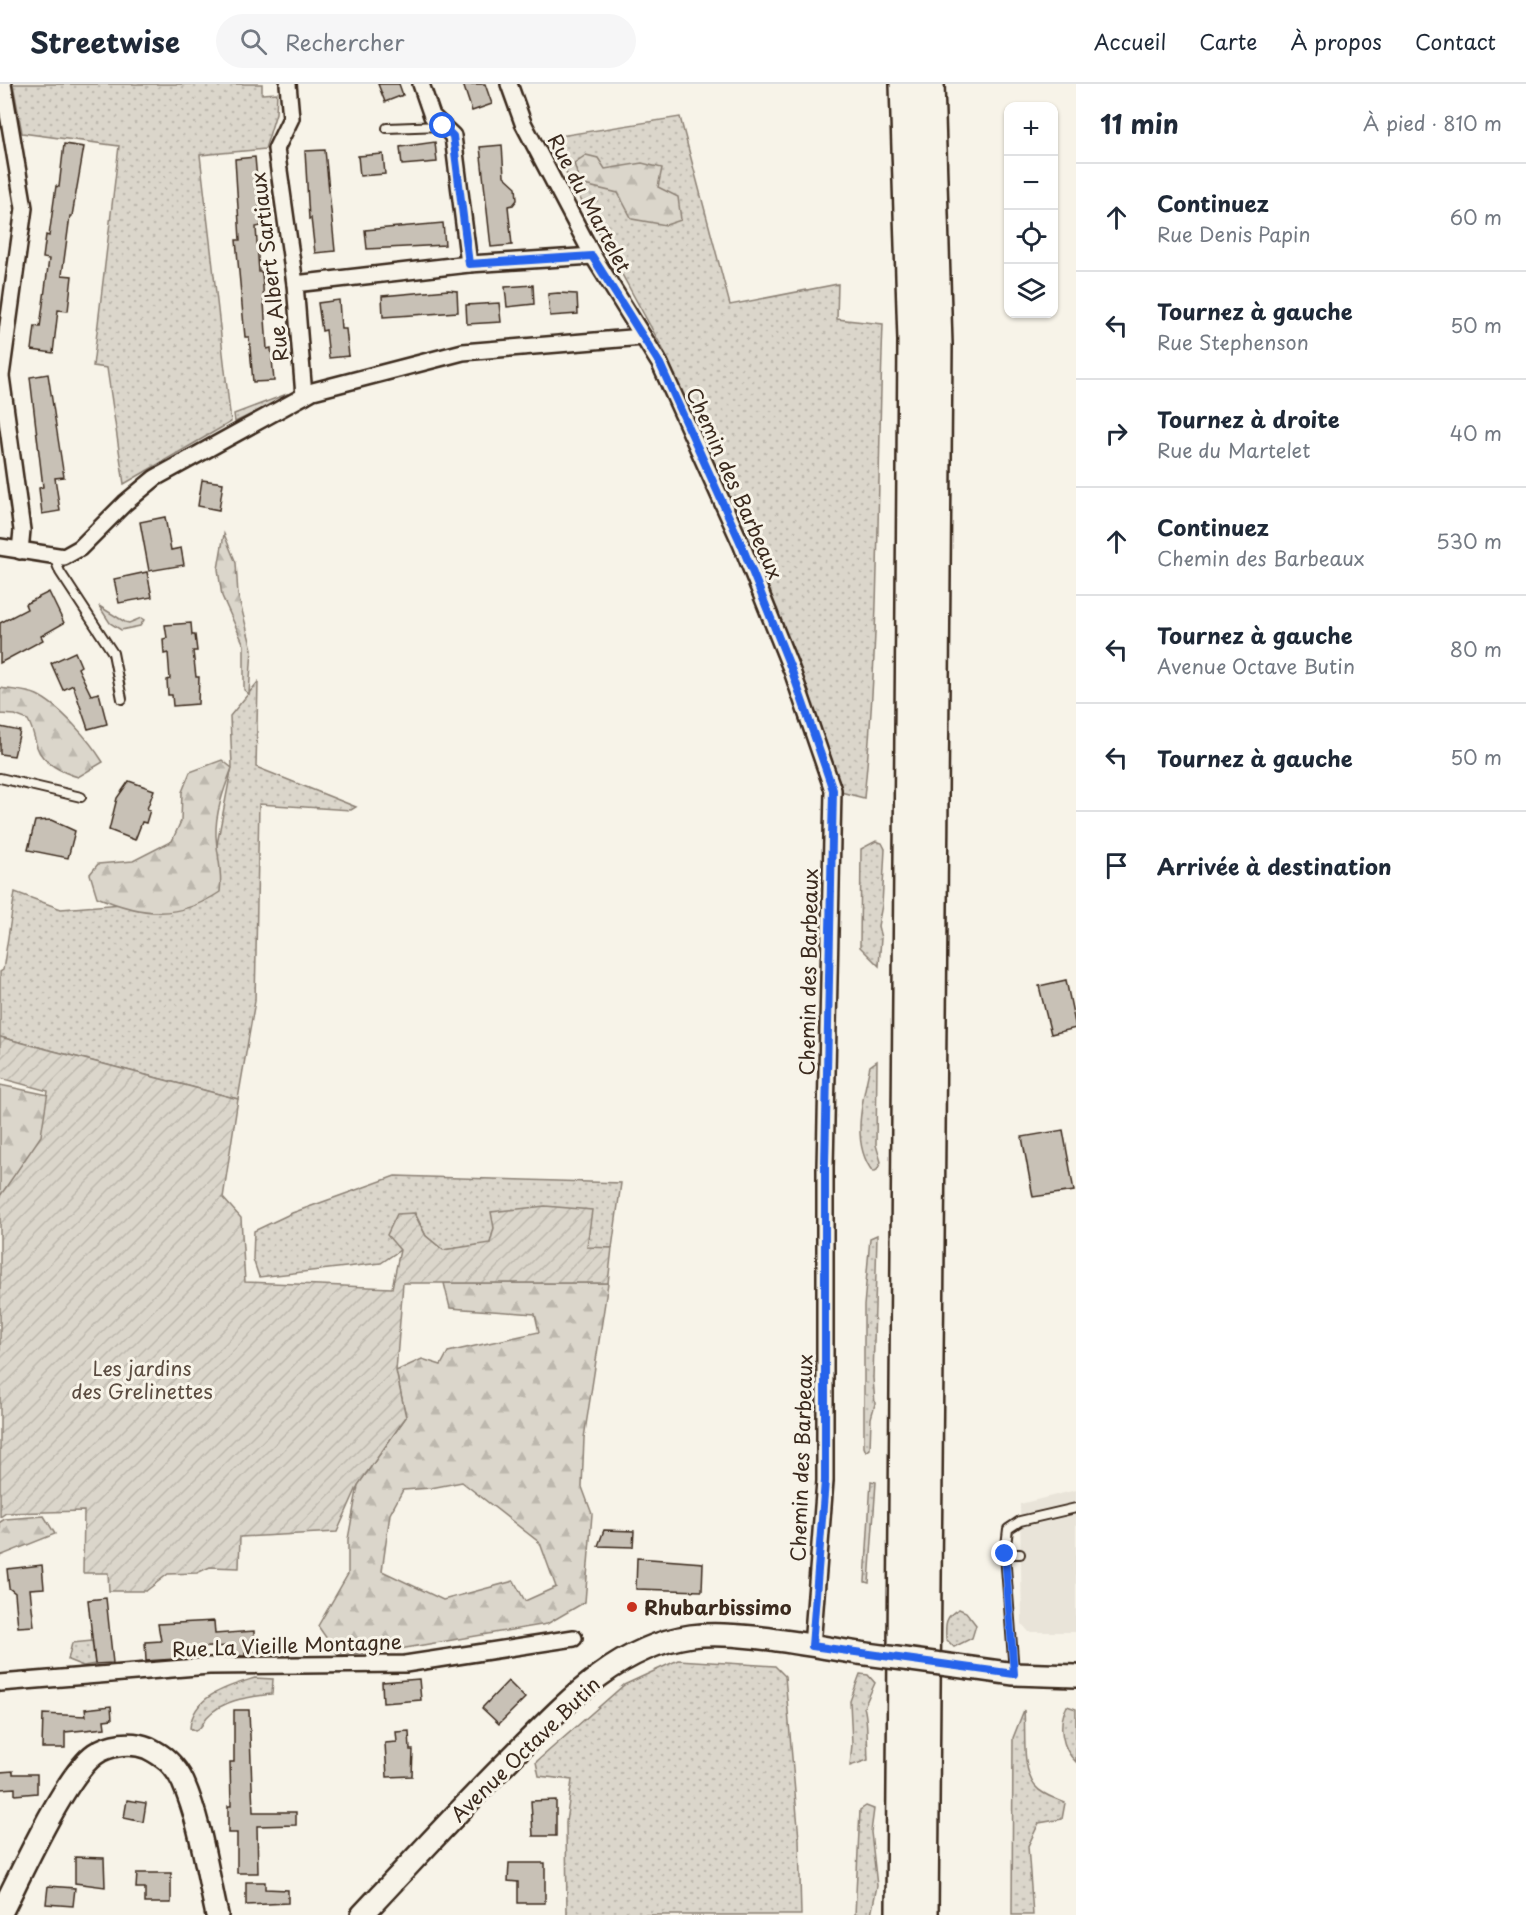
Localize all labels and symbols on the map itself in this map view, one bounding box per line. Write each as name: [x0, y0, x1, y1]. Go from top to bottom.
route start: [429, 112, 455, 138]
street label: Rue du Martelet: [541, 128, 639, 278]
street label: Rue Albert Sartiaux: [243, 171, 295, 363]
street label: Chemin des Barbeaux: [679, 382, 791, 584]
street label: Chemin des Barbeaux: [791, 868, 825, 1076]
park label: Les jardins des Grelinettes: [71, 1353, 213, 1406]
street label: Chemin des Barbeaux: [782, 1354, 820, 1562]
route end: [991, 1540, 1017, 1566]
place label: Rhubarbissimo: [644, 1592, 792, 1622]
marker: Rhubarbissimo: [625, 1600, 639, 1614]
street label: Rue La Vieille Montagne: [172, 1626, 402, 1664]
street label: Avenue Octave Butin: [443, 1669, 607, 1829]

